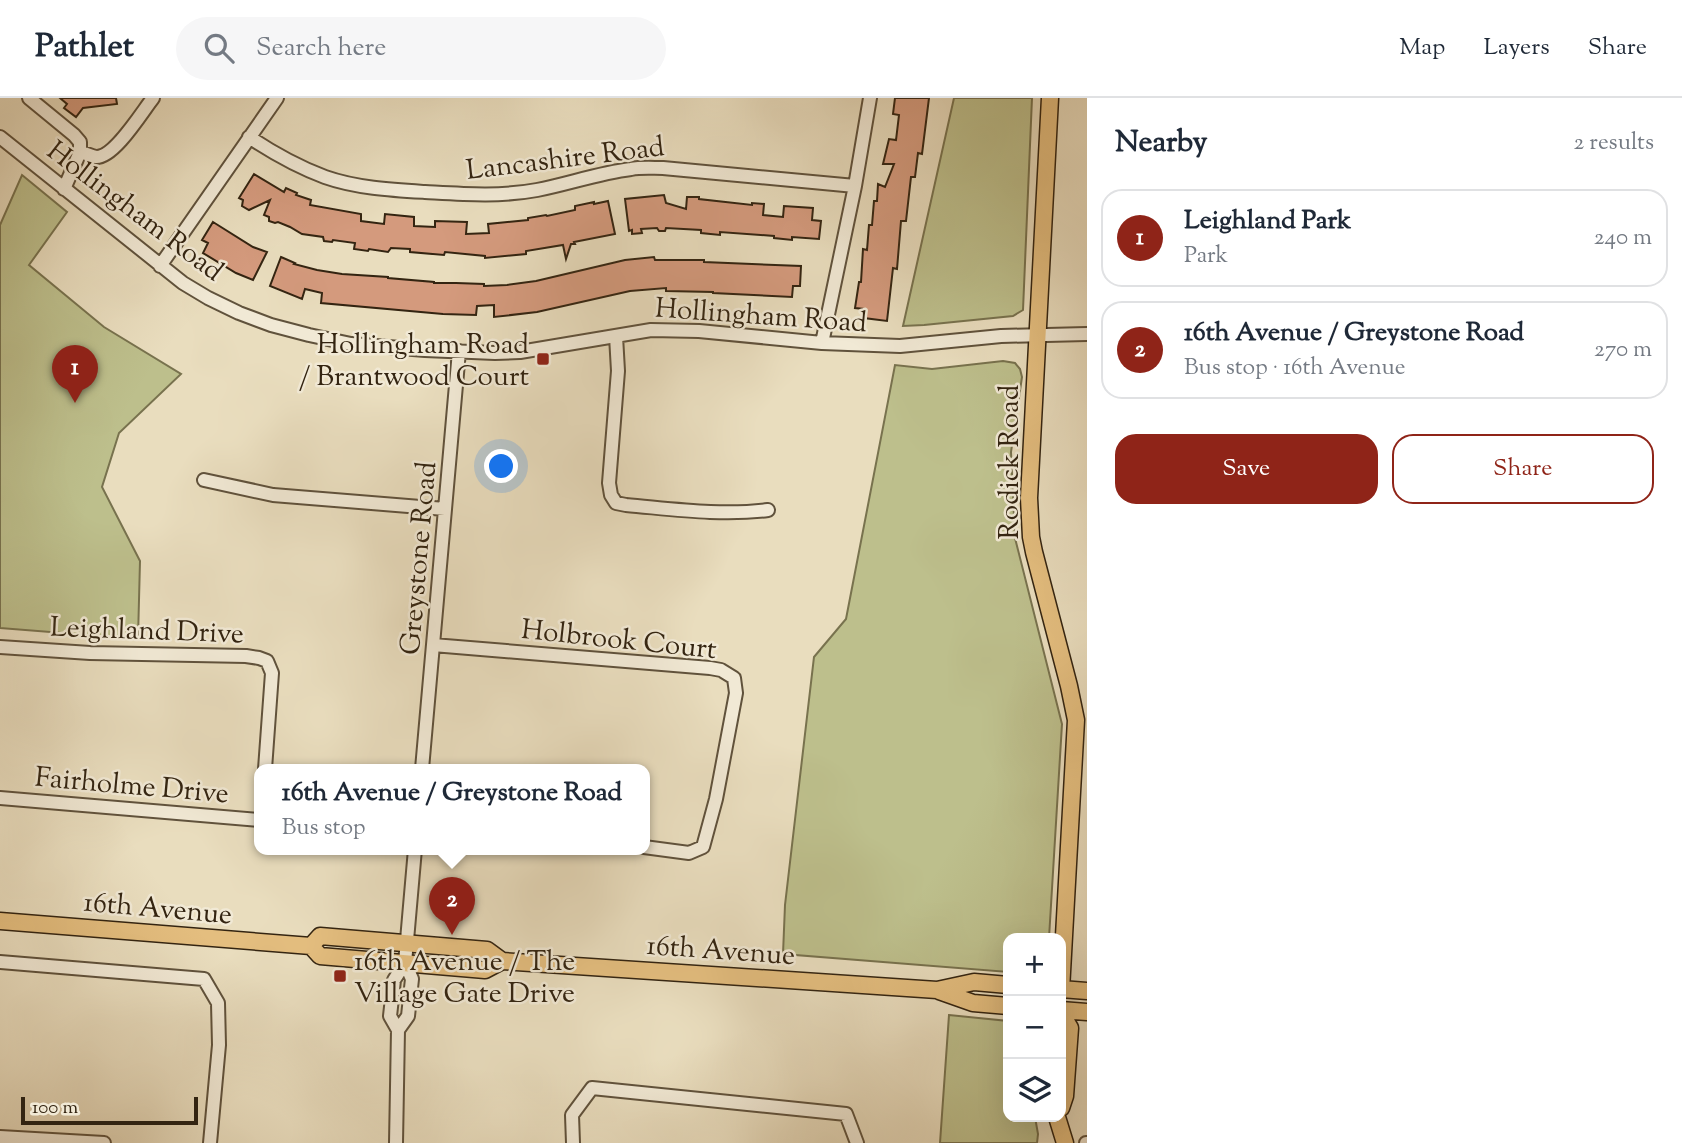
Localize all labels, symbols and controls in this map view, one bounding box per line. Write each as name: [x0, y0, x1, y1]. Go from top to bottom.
search box: [176, 17, 666, 80]
text: Pathlet: [35, 24, 134, 72]
icon: search: [200, 29, 238, 67]
text: Search here: [256, 30, 386, 67]
text: Map: [1399, 31, 1445, 65]
text: Layers: [1483, 31, 1550, 65]
text: Share: [1588, 31, 1647, 65]
text: Nearby: [1115, 122, 1207, 165]
text: 2 results: [1574, 127, 1654, 160]
street label: Lancashire Road: [464, 128, 667, 192]
street label: Hollingham Road: [37, 133, 231, 292]
text: Leighland Park: [1184, 203, 1351, 240]
text: 1: [1136, 222, 1144, 255]
text: 240 m: [1594, 222, 1652, 255]
text: Park: [1184, 240, 1228, 273]
street label: Hollingham Road: [654, 290, 868, 344]
text: 16th Avenue / Greystone Road: [1184, 315, 1524, 352]
place label: Hollingham Road / Brantwood Court: [299, 326, 529, 398]
text: 2: [1135, 334, 1145, 367]
text: 270 m: [1594, 334, 1652, 367]
pin: 1: [52, 345, 98, 403]
marker: Hollingham Road / Brantwood Court: [535, 351, 551, 367]
text: Bus stop · 16th Avenue: [1184, 352, 1406, 385]
street label: Rodick Road: [991, 384, 1031, 539]
button: Save: [1115, 434, 1378, 504]
button: Share: [1392, 434, 1654, 504]
your location: [484, 449, 518, 483]
street label: Greystone Road: [392, 460, 448, 657]
street label: Leighland Drive: [49, 609, 245, 655]
street label: Holbrook Court: [519, 611, 719, 671]
street label: Fairholme Drive: [33, 759, 230, 815]
popup: [254, 764, 650, 855]
text: 16th Avenue / Greystone Road: [282, 775, 622, 812]
text: Bus stop: [282, 812, 366, 845]
pin: 2: [429, 877, 475, 935]
street label: 16th Avenue: [82, 884, 234, 936]
street label: 16th Avenue: [645, 927, 796, 977]
map controls: [1003, 933, 1066, 1122]
button: +: [1003, 933, 1066, 996]
place label: 16th Avenue / The Village Gate Drive: [354, 943, 575, 1015]
marker: 16th Avenue / The Village Gate Drive: [332, 968, 348, 984]
button: −: [1003, 996, 1066, 1059]
button: layers: [1003, 1059, 1066, 1122]
scale bar: [21, 1094, 198, 1126]
text: 100 m: [32, 1095, 78, 1122]

